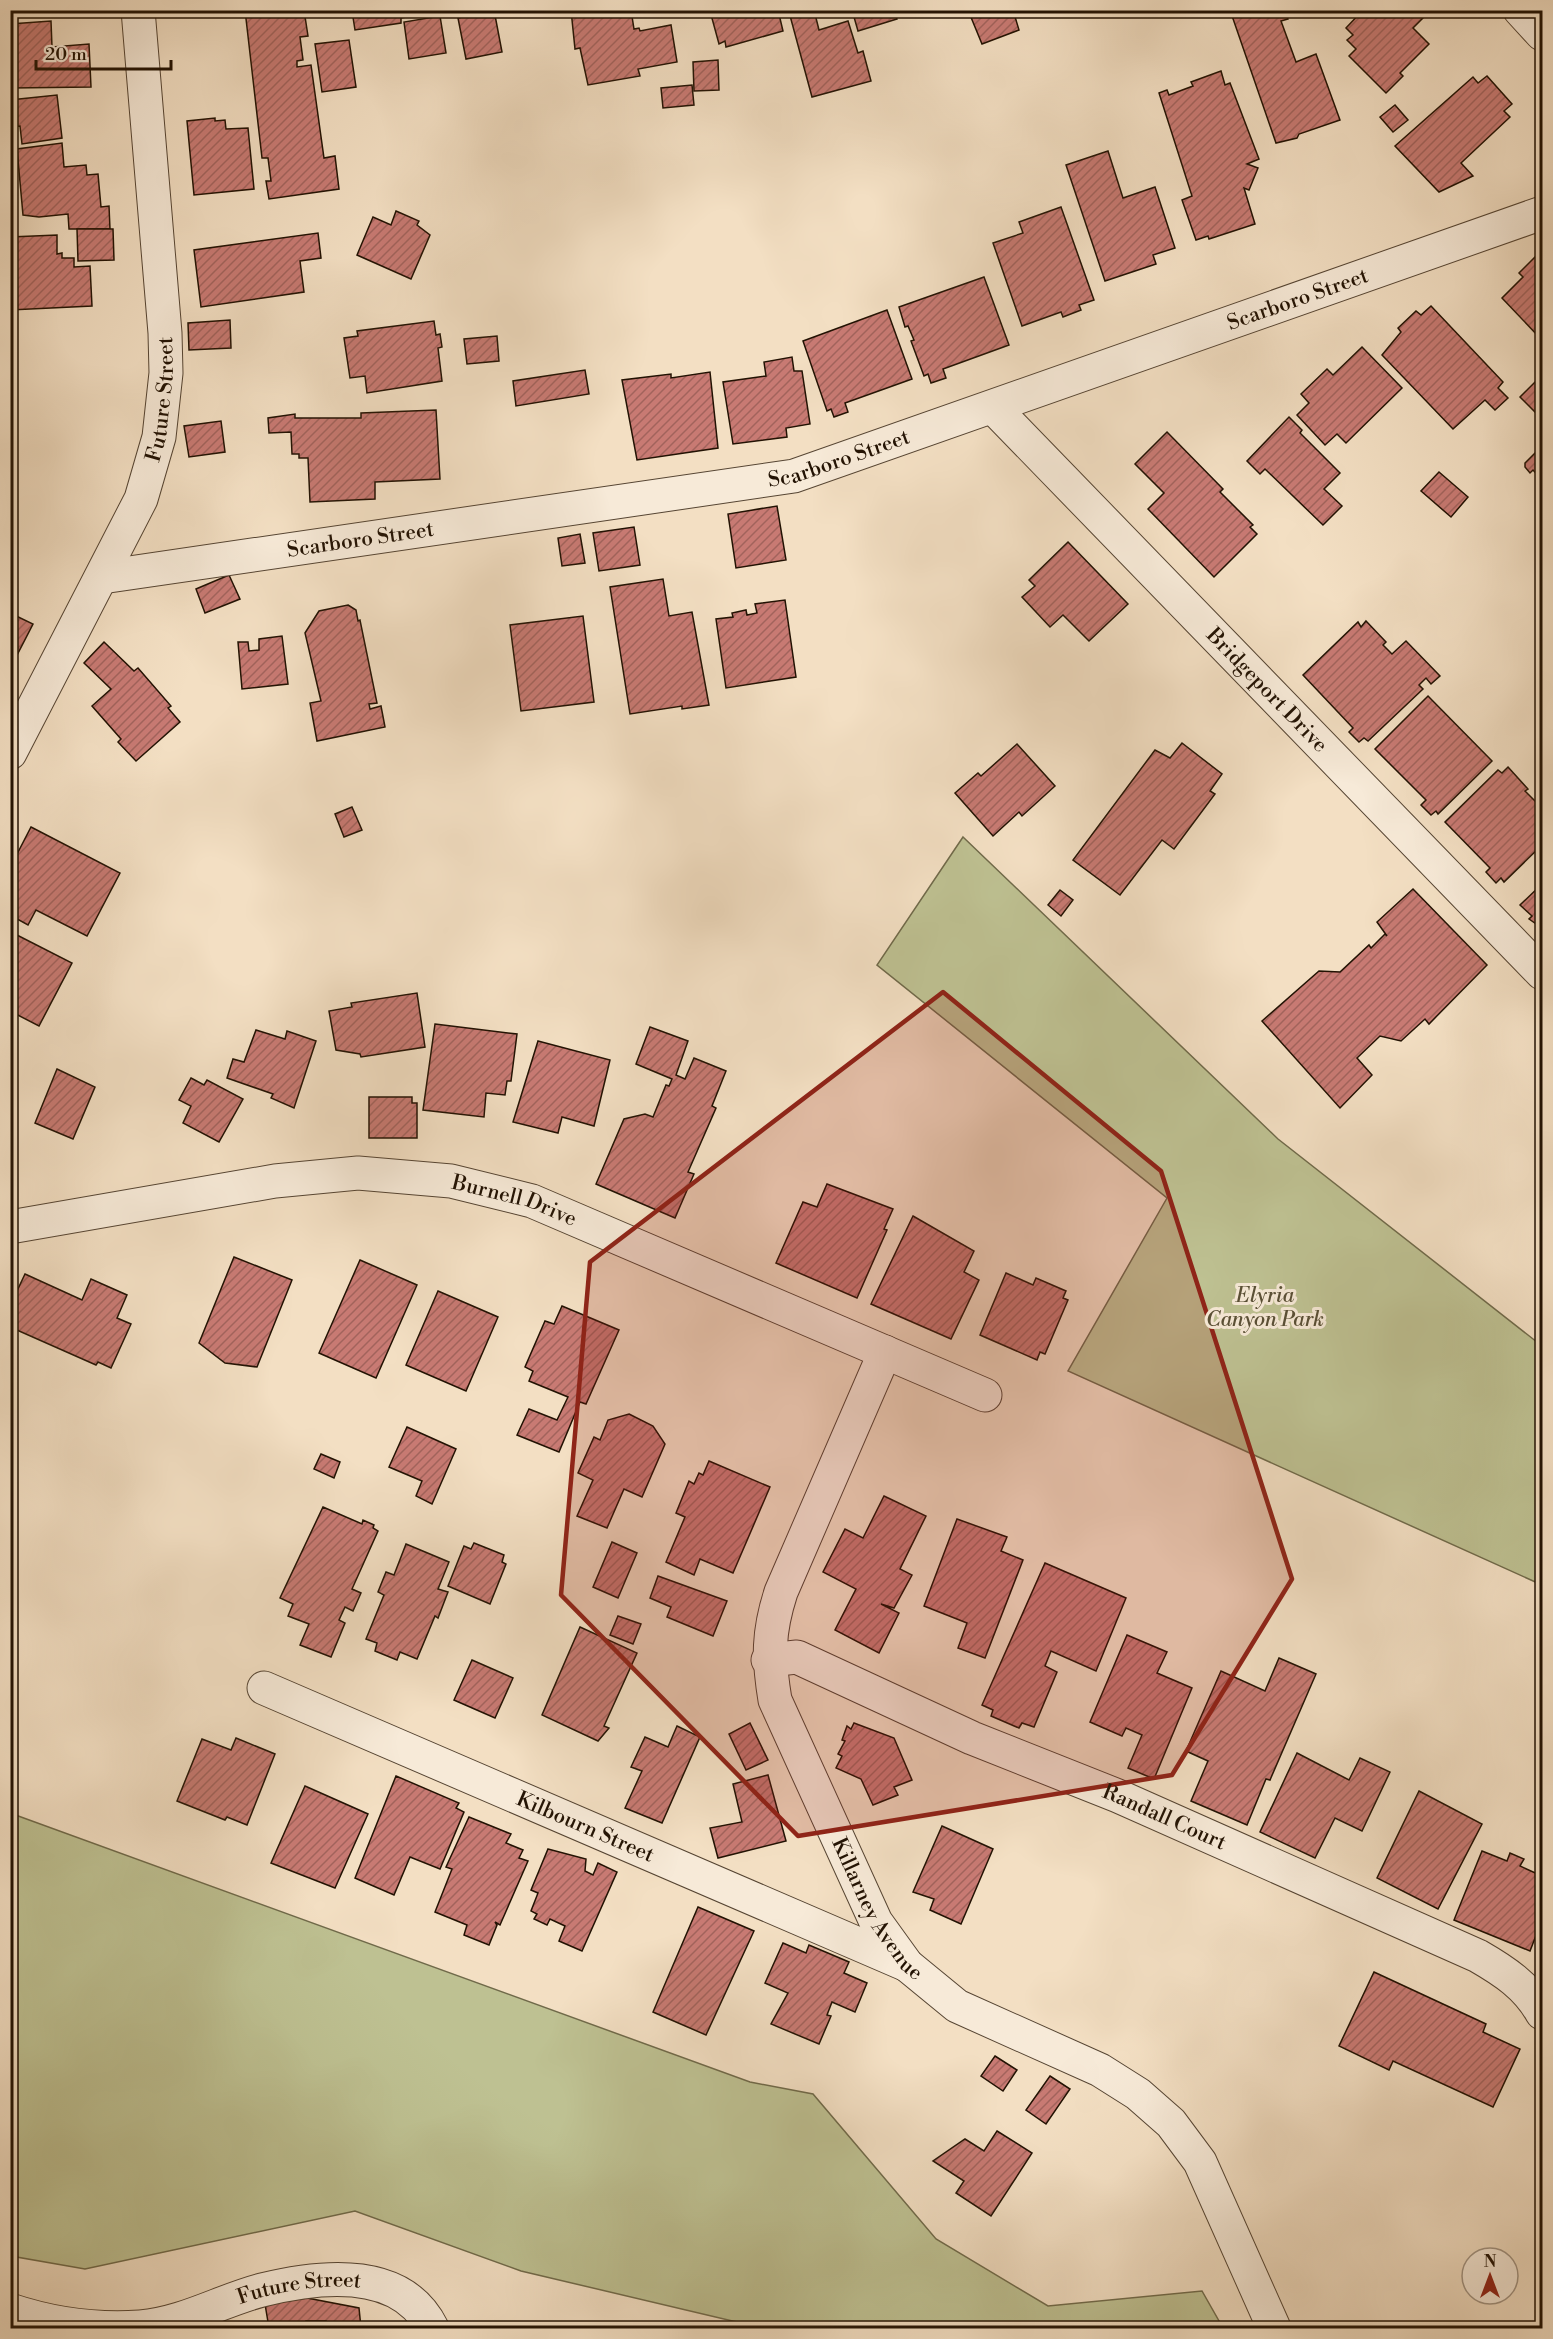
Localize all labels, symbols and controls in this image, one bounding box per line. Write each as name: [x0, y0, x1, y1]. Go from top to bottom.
scale bar: [36, 33, 171, 71]
text: 20 m: [45, 43, 87, 66]
street label: Scarboro Street: [1224, 263, 1372, 337]
street label: Future Street: [140, 336, 180, 465]
street label: Scarboro Street: [766, 424, 914, 494]
street label: Scarboro Street: [285, 517, 436, 564]
street label: Bridgeport Drive: [1200, 622, 1333, 758]
street label: Burnell Drive: [448, 1169, 581, 1233]
park label: Elyria Canyon Park: [1206, 1283, 1324, 1333]
street label: Randall Court: [1098, 1779, 1231, 1857]
street label: Kilbourn Street: [512, 1786, 658, 1869]
street label: Killarney Avenue: [825, 1834, 928, 1987]
north arrow: [1460, 2246, 1520, 2306]
text: N: [1484, 2252, 1497, 2272]
street label: Future Street: [234, 2267, 363, 2311]

